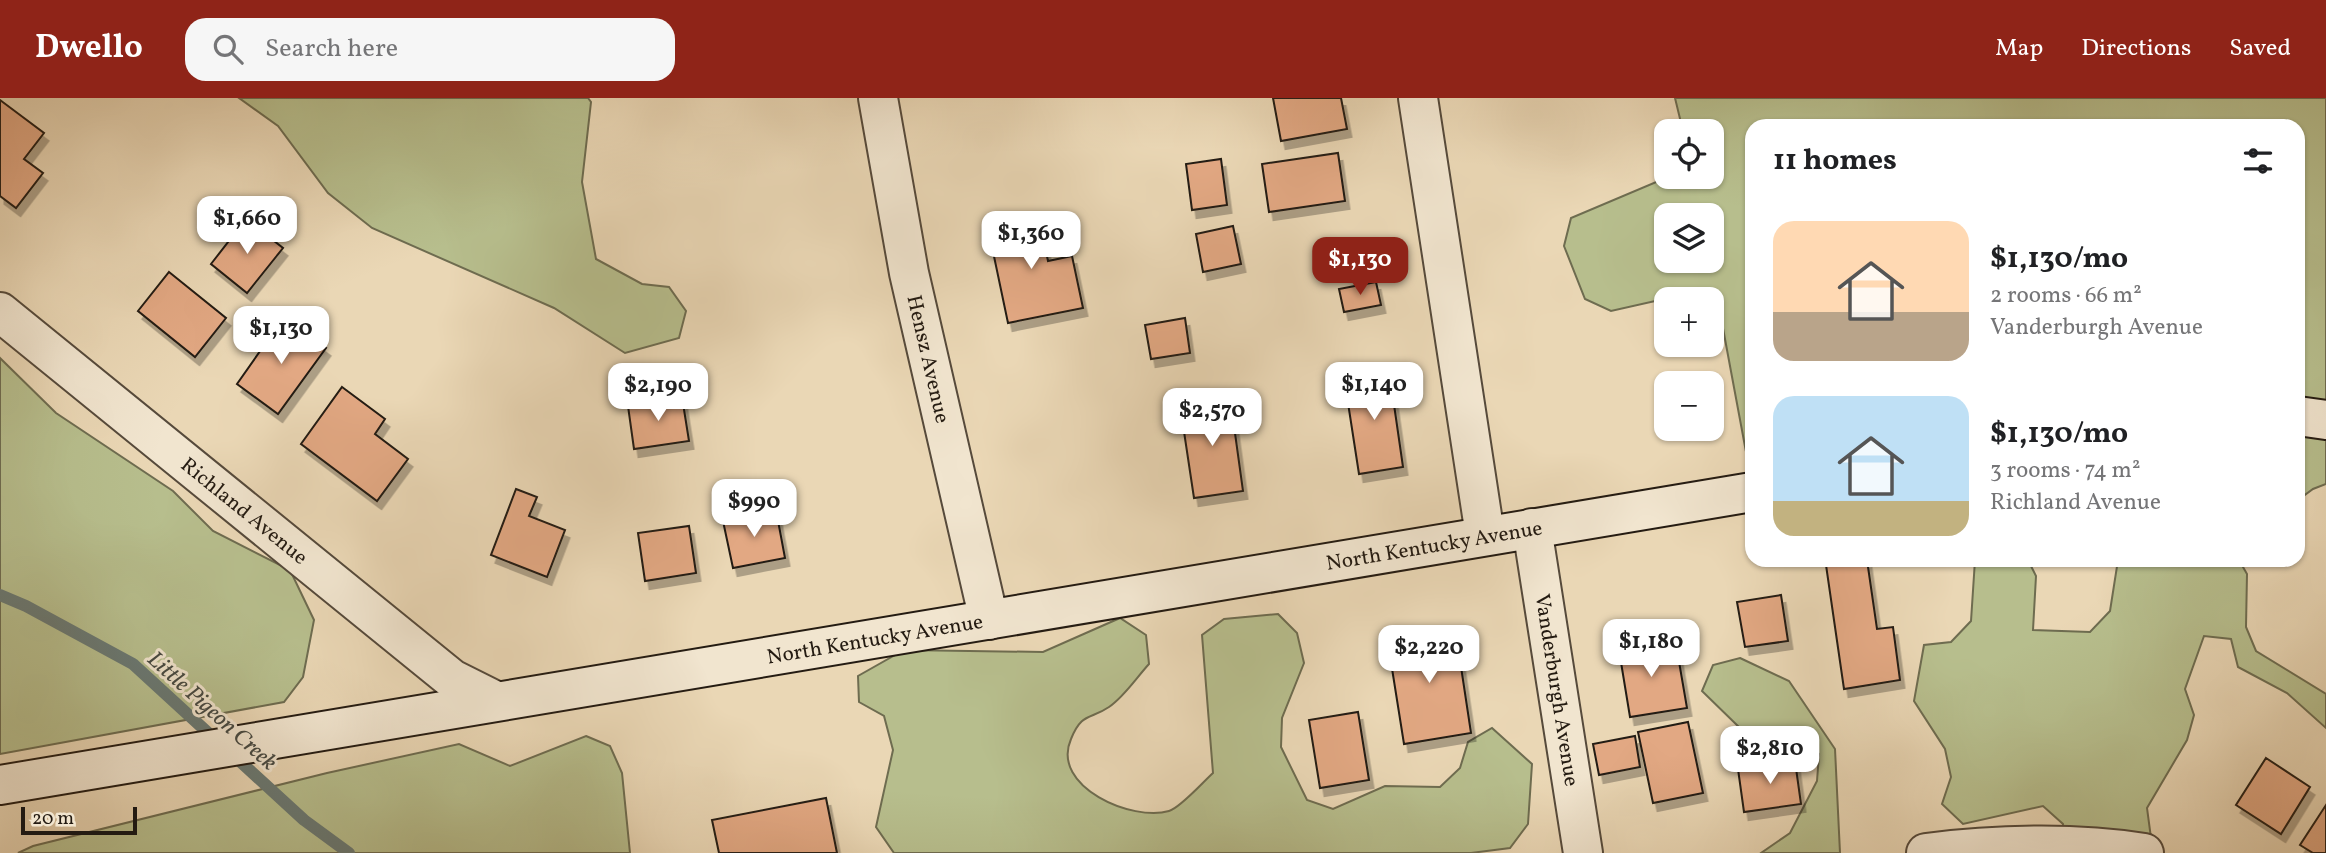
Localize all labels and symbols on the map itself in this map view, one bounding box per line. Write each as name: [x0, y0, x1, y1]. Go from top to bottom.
pin: $1,660: [190, 197, 304, 256]
pin: $1,360: [974, 212, 1088, 271]
pin: $1,130: [1303, 238, 1417, 297]
street label: Hensz Avenue: [899, 292, 956, 426]
pin: $1,130: [224, 306, 338, 366]
pin: $1,140: [1317, 362, 1431, 422]
pin: $2,190: [601, 364, 715, 423]
pin: $2,570: [1155, 388, 1269, 448]
street label: Richland Avenue: [174, 451, 313, 572]
pin: $990: [713, 480, 795, 539]
street label: North Kentucky Avenue: [1324, 514, 1545, 579]
street label: Vanderburgh Avenue: [1527, 592, 1585, 789]
street label: North Kentucky Avenue: [765, 608, 985, 673]
pin: $1,180: [1594, 620, 1708, 679]
pin: $2,220: [1372, 626, 1486, 685]
water label: Little Pigeon Creek: [140, 644, 284, 779]
pin: $2,810: [1713, 726, 1827, 786]
scale bar: [21, 804, 136, 836]

